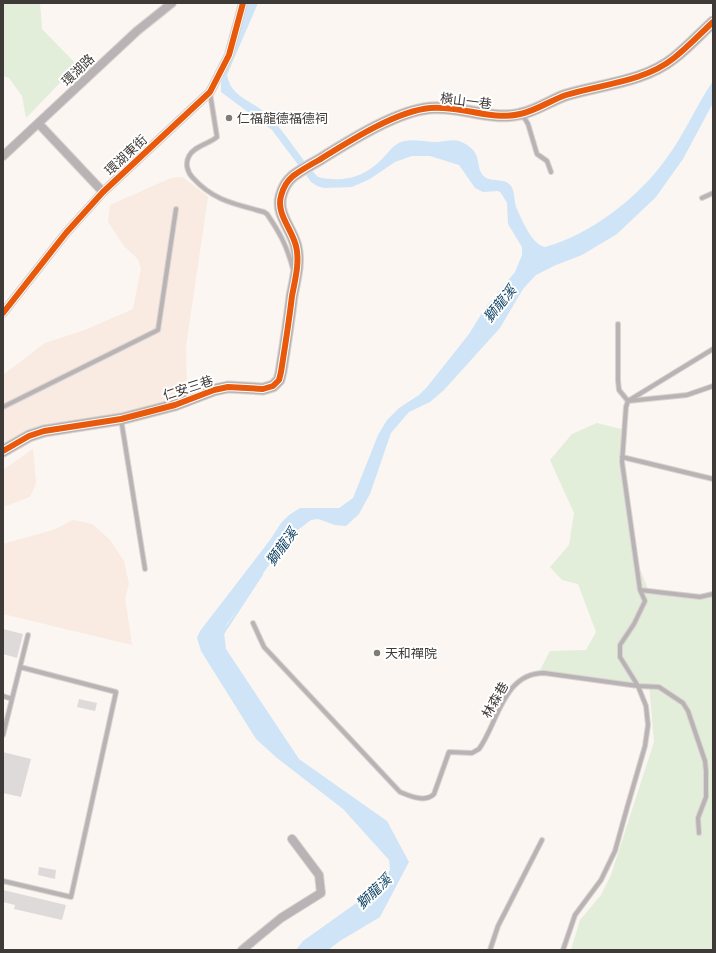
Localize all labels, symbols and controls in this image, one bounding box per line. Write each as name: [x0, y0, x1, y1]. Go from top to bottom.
street label: 環湖路: [59, 51, 97, 89]
street label: 橫山一巷: [439, 90, 493, 112]
place label: 仁福龍德福德祠: [237, 111, 328, 126]
marker: 仁福龍德福德祠: [224, 113, 234, 123]
street label: 環湖東街: [102, 132, 150, 178]
water label: 獅龍溪: [480, 281, 521, 326]
street label: 仁安三巷: [161, 373, 215, 403]
water label: 獅龍溪: [263, 523, 302, 569]
place label: 天和禪院: [385, 646, 437, 661]
marker: 天和禪院: [372, 648, 382, 658]
street label: 林森巷: [479, 679, 511, 721]
water label: 獅龍溪: [353, 870, 396, 913]

